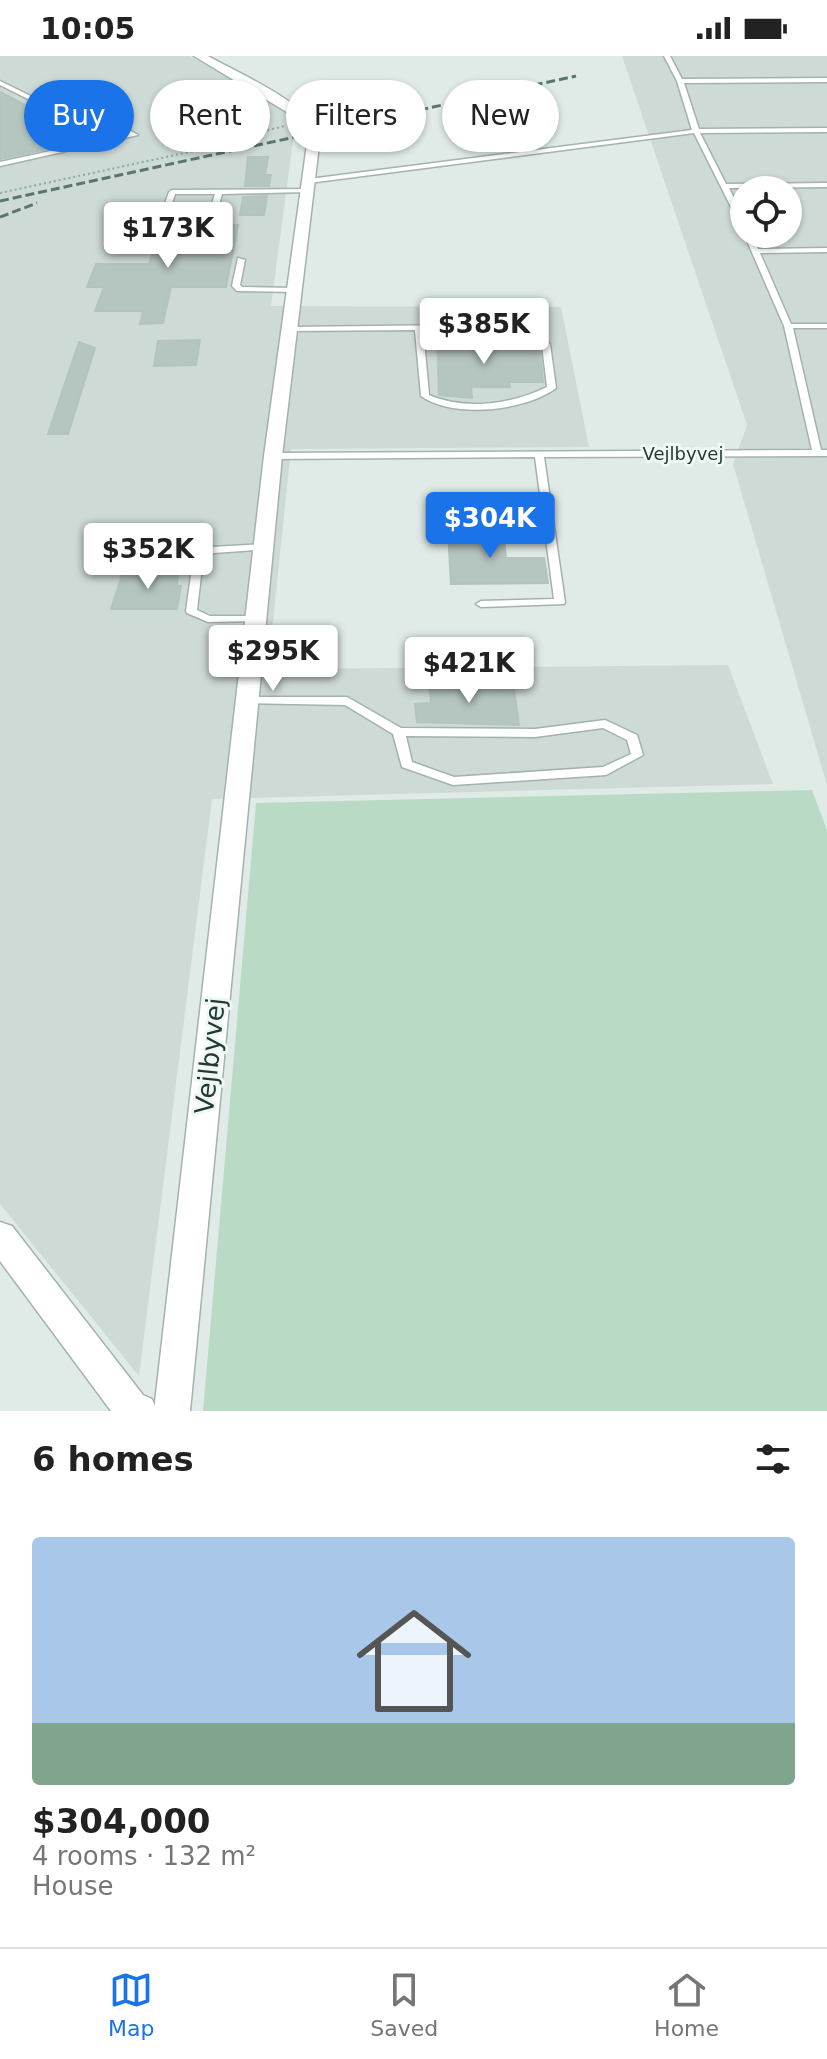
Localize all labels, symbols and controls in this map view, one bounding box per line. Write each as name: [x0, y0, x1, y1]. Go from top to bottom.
text: 10:05: [40, 11, 136, 46]
chip: Buy: [24, 80, 134, 152]
chip: Rent: [150, 80, 270, 152]
chip: Filters: [286, 80, 426, 152]
chip: New: [442, 80, 559, 152]
map controls: [730, 176, 802, 248]
button: locate: [730, 176, 802, 248]
pin: $173K: [112, 202, 224, 270]
text: $173K: [122, 213, 214, 243]
pin: $385K: [428, 298, 540, 366]
text: $385K: [438, 309, 530, 339]
street label: Vejlbyvej: [643, 443, 723, 464]
pin: $304K: [434, 492, 546, 560]
text: $304K: [444, 503, 536, 533]
pin: $352K: [92, 523, 204, 591]
text: $352K: [102, 534, 194, 564]
pin: $295K: [217, 625, 329, 693]
text: $295K: [227, 636, 319, 666]
pin: $421K: [413, 637, 525, 705]
text: $421K: [423, 648, 515, 678]
street label: Vejlbyvej: [189, 996, 231, 1116]
icon: filters: [751, 1437, 795, 1481]
text: 6 homes: [32, 1439, 194, 1479]
icon: home: [342, 1589, 486, 1733]
text: $304,000: [32, 1801, 211, 1841]
text: 4 rooms · 132 m²: [32, 1841, 256, 1871]
text: House: [32, 1871, 113, 1901]
tab: Map: [108, 1968, 154, 2041]
tab: Saved: [370, 1968, 438, 2041]
tab: Home: [654, 1968, 719, 2041]

